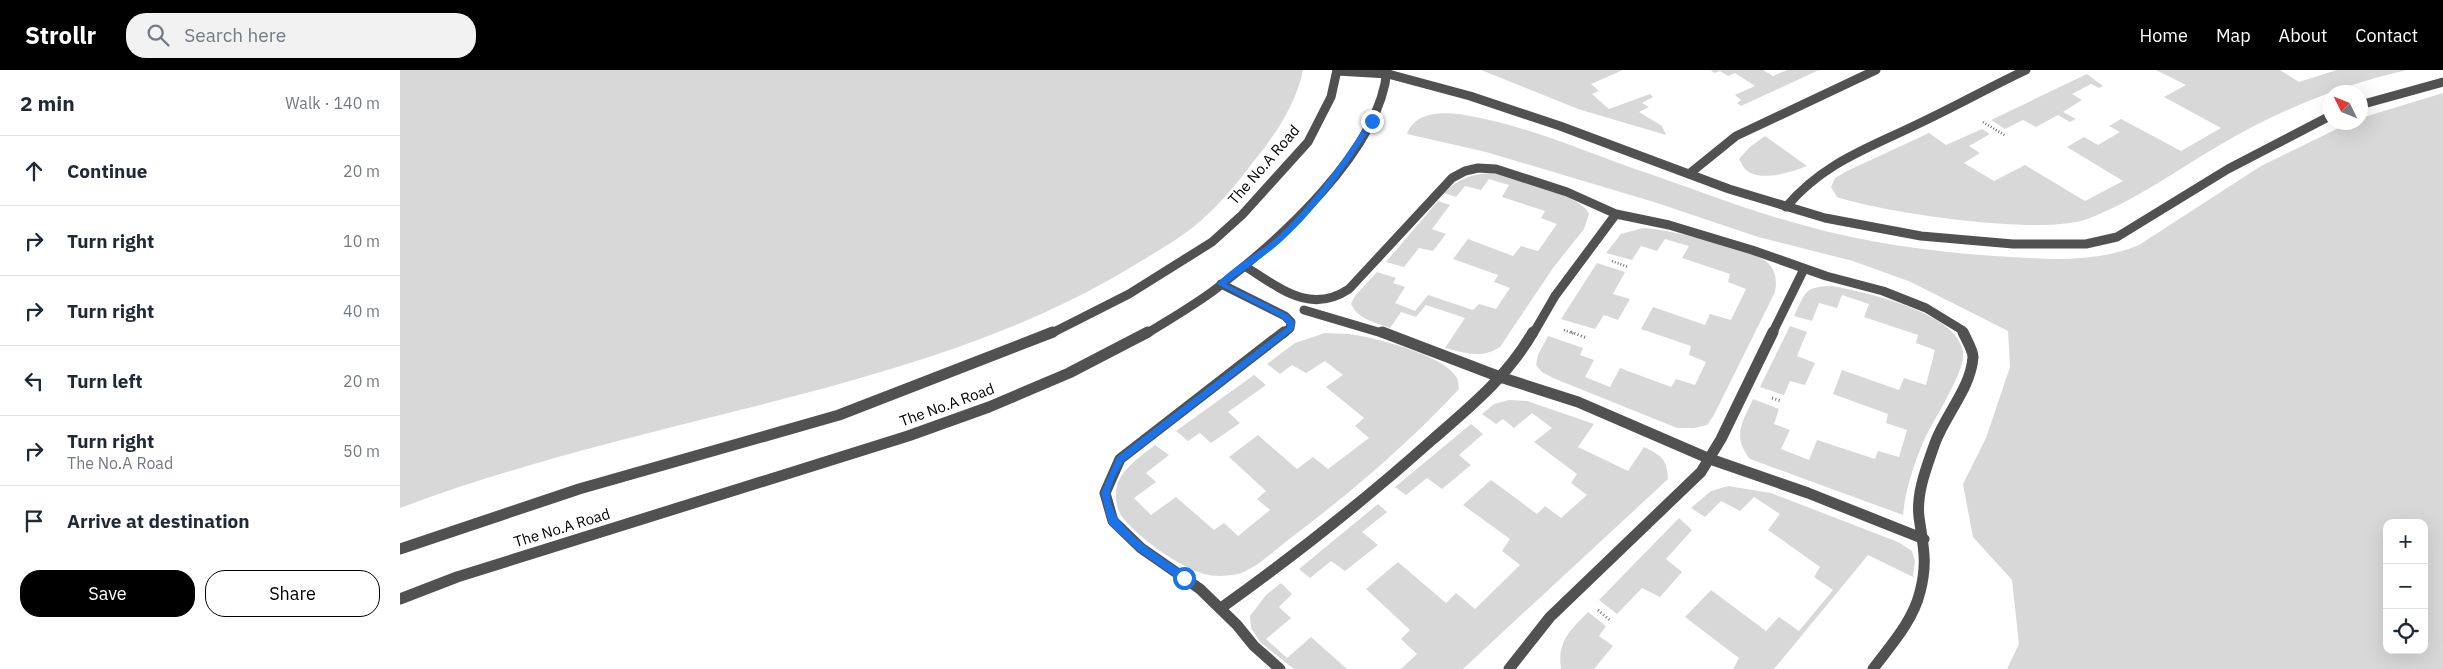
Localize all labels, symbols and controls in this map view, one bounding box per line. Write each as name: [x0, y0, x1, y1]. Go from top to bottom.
search box: [126, 13, 476, 58]
text: Strollr: [25, 19, 96, 51]
icon: search: [144, 21, 172, 49]
text: Search here: [184, 23, 286, 47]
text: Home: [2140, 24, 2188, 47]
text: Map: [2216, 24, 2251, 47]
text: About: [2279, 24, 2327, 47]
text: Contact: [2355, 24, 2418, 47]
north arrow: [2323, 85, 2368, 130]
text: 2 min: [20, 89, 75, 117]
text: Walk · 140 m: [285, 93, 380, 113]
route end: [1361, 110, 1384, 133]
street label: The No.A Road: [1224, 121, 1303, 208]
icon: ahead: [20, 157, 48, 185]
text: Continue: [67, 159, 147, 183]
text: 20 m: [343, 161, 380, 181]
icon: right: [20, 227, 48, 255]
text: Turn right: [67, 229, 154, 253]
text: 10 m: [343, 231, 380, 251]
icon: right: [20, 297, 48, 325]
text: Turn right: [67, 299, 154, 323]
text: 40 m: [343, 301, 380, 321]
icon: left: [20, 367, 48, 395]
text: Turn left: [67, 369, 143, 393]
text: 20 m: [343, 371, 380, 391]
street label: The No.A Road: [897, 379, 997, 430]
text: Turn right: [67, 429, 154, 453]
icon: right: [20, 437, 48, 465]
text: 50 m: [343, 441, 380, 461]
text: The No.A Road: [67, 453, 173, 473]
street label: The No.A Road: [511, 504, 612, 551]
icon: arrive: [20, 507, 48, 535]
text: Arrive at destination: [67, 509, 250, 533]
map controls: [2383, 519, 2428, 654]
button: +: [2383, 519, 2428, 564]
button: −: [2383, 564, 2428, 609]
route start: [1173, 567, 1196, 590]
button: Save: [20, 570, 195, 617]
button: Share: [205, 570, 380, 617]
button: locate: [2383, 609, 2428, 654]

